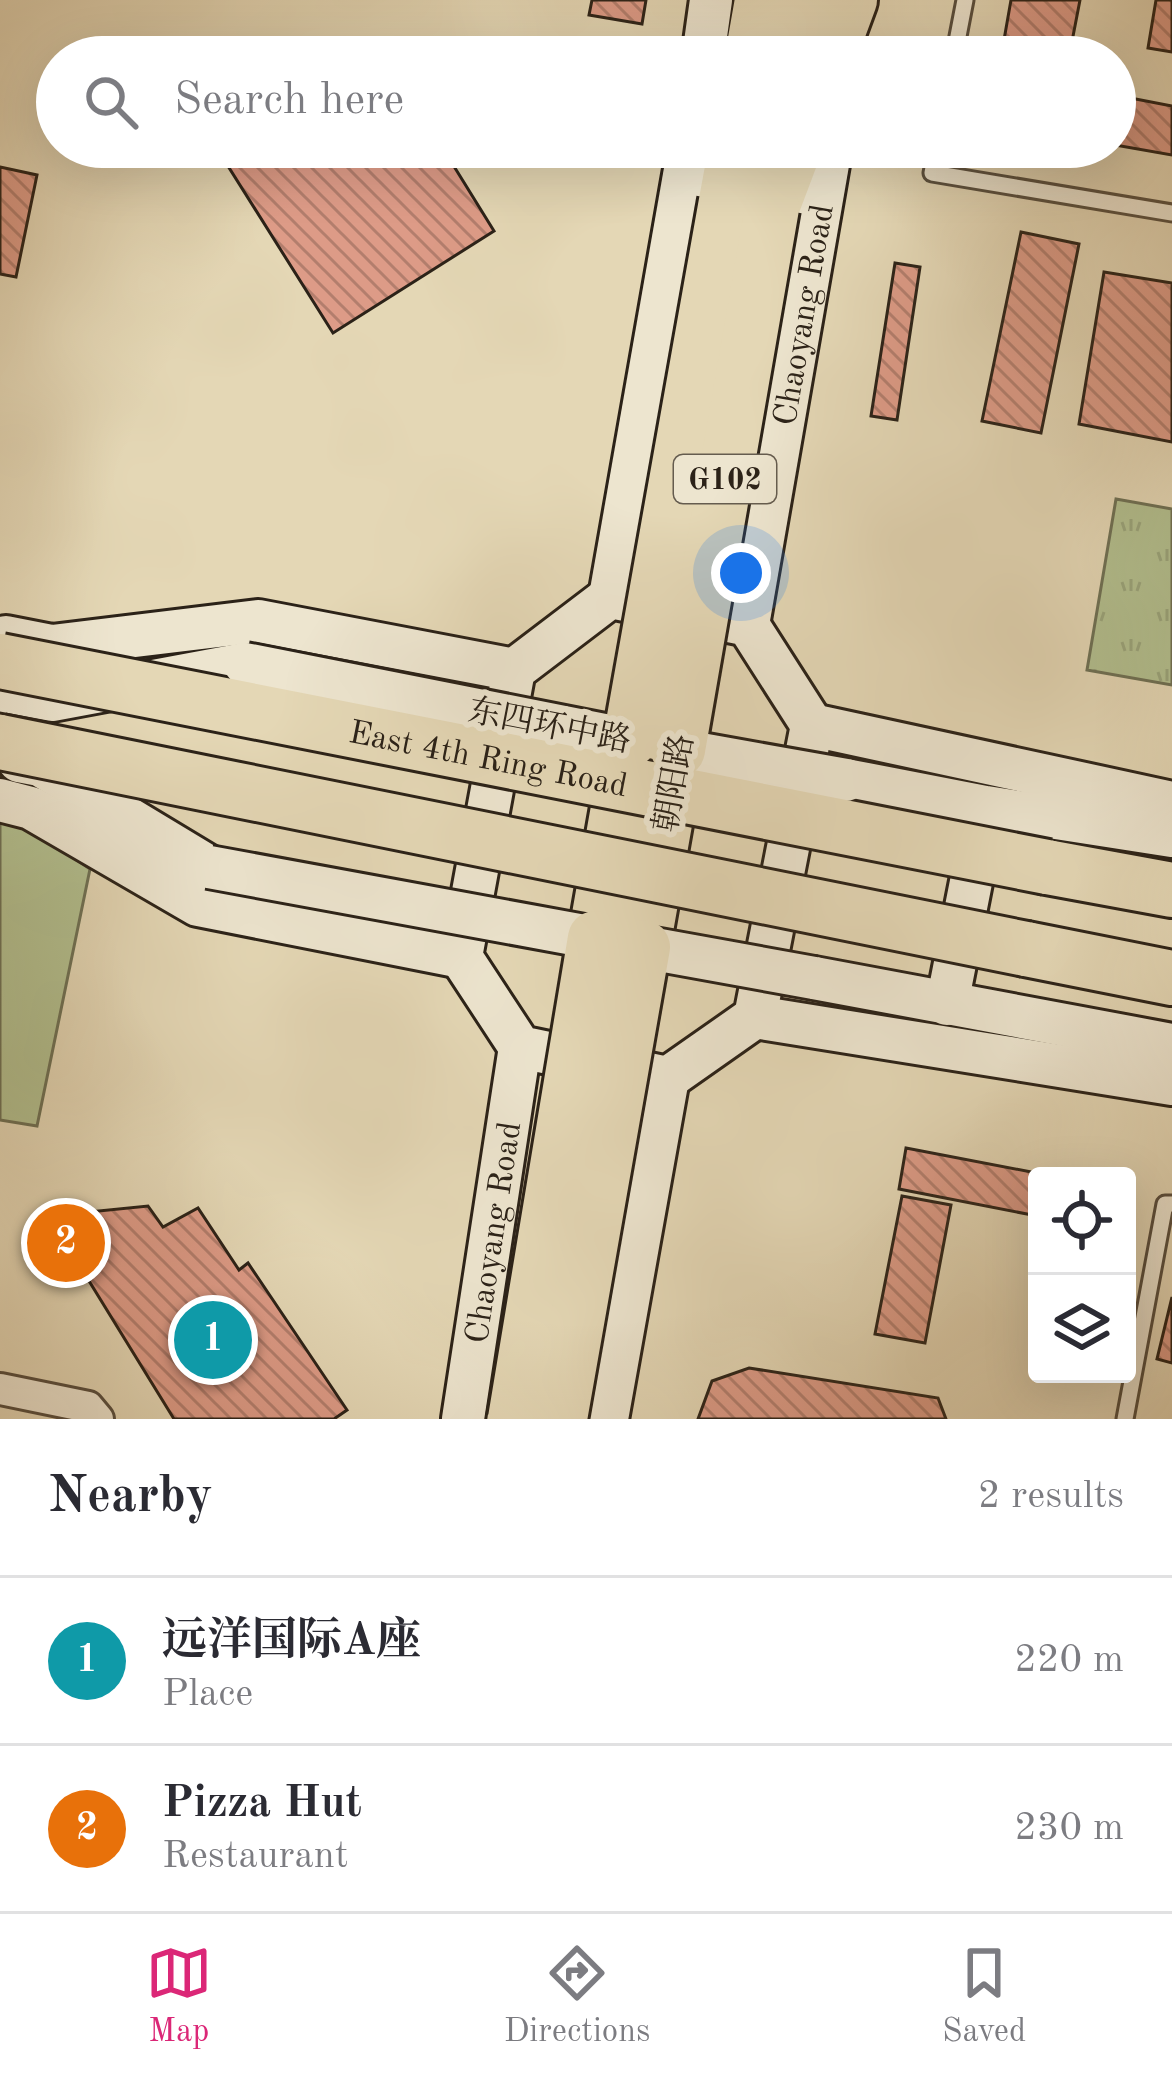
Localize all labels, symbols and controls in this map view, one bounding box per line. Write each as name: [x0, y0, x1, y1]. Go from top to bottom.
search box: [36, 36, 1136, 168]
icon: search: [78, 69, 144, 135]
text: Search here: [174, 79, 404, 124]
street label: Chaoyang Road: [770, 202, 841, 428]
road number: G102: [674, 455, 776, 503]
your location: [711, 543, 771, 603]
street label: 东四环中路: [465, 693, 634, 759]
street label: East 4th Ring Road: [346, 717, 630, 804]
street label: 朝阳路: [648, 731, 700, 835]
street label: Chaoyang Road: [462, 1120, 528, 1346]
map controls: [1028, 1167, 1136, 1383]
button: locate: [1028, 1167, 1136, 1275]
pin: 2: [27, 1198, 105, 1288]
button: layers: [1028, 1275, 1136, 1383]
pin: 1: [174, 1295, 252, 1385]
text: Nearby: [48, 1472, 213, 1523]
text: 2 results: [978, 1477, 1124, 1516]
text: 远洋国际A座: [162, 1620, 421, 1665]
text: 1: [76, 1641, 98, 1680]
text: 220 m: [1014, 1641, 1124, 1680]
text: Place: [162, 1675, 253, 1714]
text: Pizza Hut: [162, 1782, 362, 1827]
text: 2: [76, 1809, 98, 1848]
text: 230 m: [1014, 1809, 1124, 1848]
text: Restaurant: [162, 1837, 349, 1876]
tab: Map: [146, 1940, 212, 2053]
tab: Directions: [504, 1940, 650, 2053]
tab: Saved: [942, 1940, 1026, 2053]

